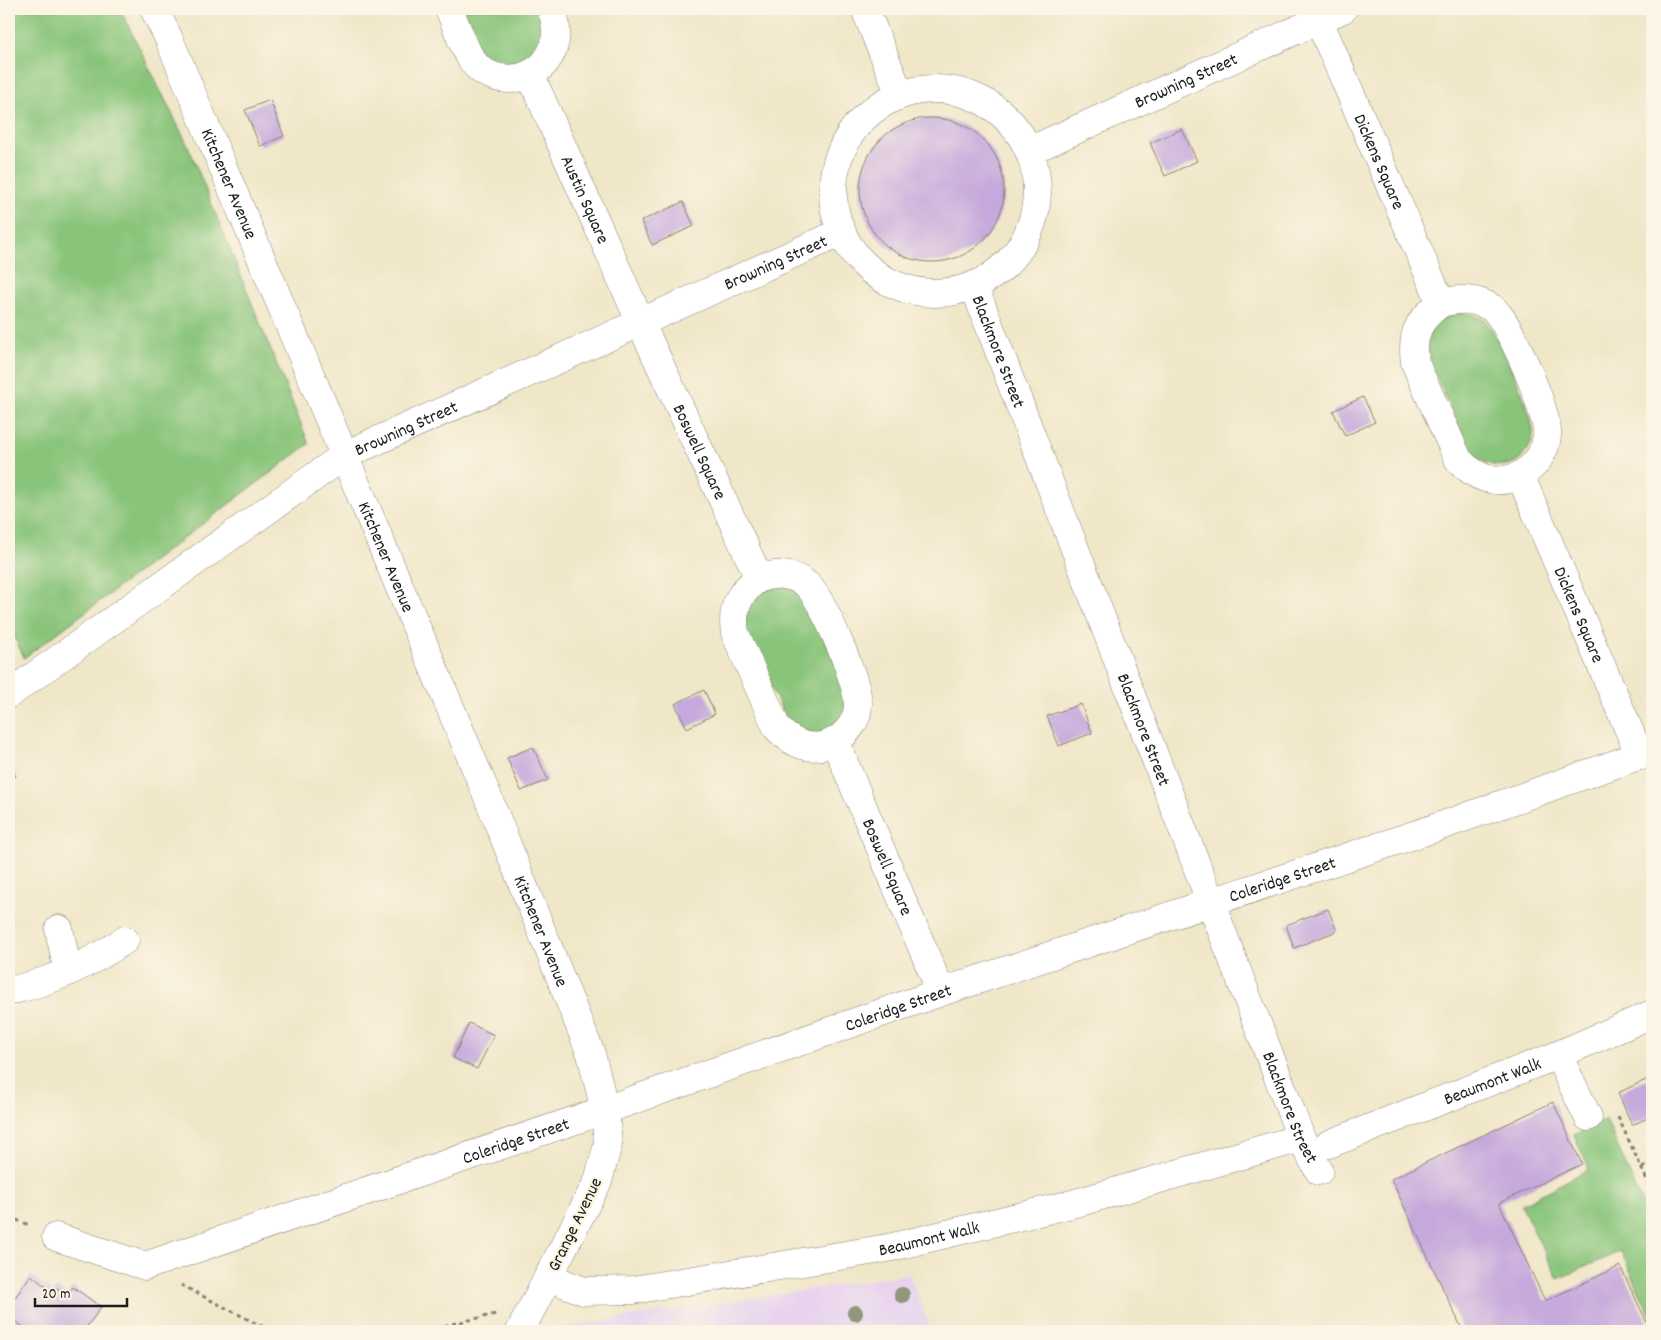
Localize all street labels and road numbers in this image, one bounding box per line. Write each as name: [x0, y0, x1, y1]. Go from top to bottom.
street label: Browning Street: [1131, 48, 1243, 117]
street label: Dickens Square: [1346, 111, 1409, 214]
street label: Kitchener Avenue: [193, 125, 262, 244]
street label: Austin Square: [553, 152, 614, 248]
street label: Browning Street: [721, 230, 832, 298]
street label: Blackmore Street: [964, 292, 1030, 413]
street label: Browning Street: [351, 396, 463, 464]
street label: Boswell Square: [665, 400, 731, 505]
street label: Kitchener Avenue: [350, 498, 419, 617]
street label: Dickens Square: [1546, 564, 1609, 667]
street label: Blackmore Street: [1109, 670, 1175, 791]
street label: Boswell Square: [854, 815, 917, 920]
street label: Coleridge Street: [1226, 852, 1340, 910]
street label: Kitchener Avenue: [506, 872, 573, 991]
street label: Coleridge Street: [842, 979, 956, 1040]
street label: Blackmore Street: [1254, 1048, 1323, 1169]
street label: Beaumont Walk: [1441, 1053, 1545, 1113]
street label: Coleridge Street: [460, 1113, 574, 1172]
street label: Grange Avenue: [543, 1174, 610, 1276]
street label: Beaumont Walk: [877, 1217, 982, 1264]

